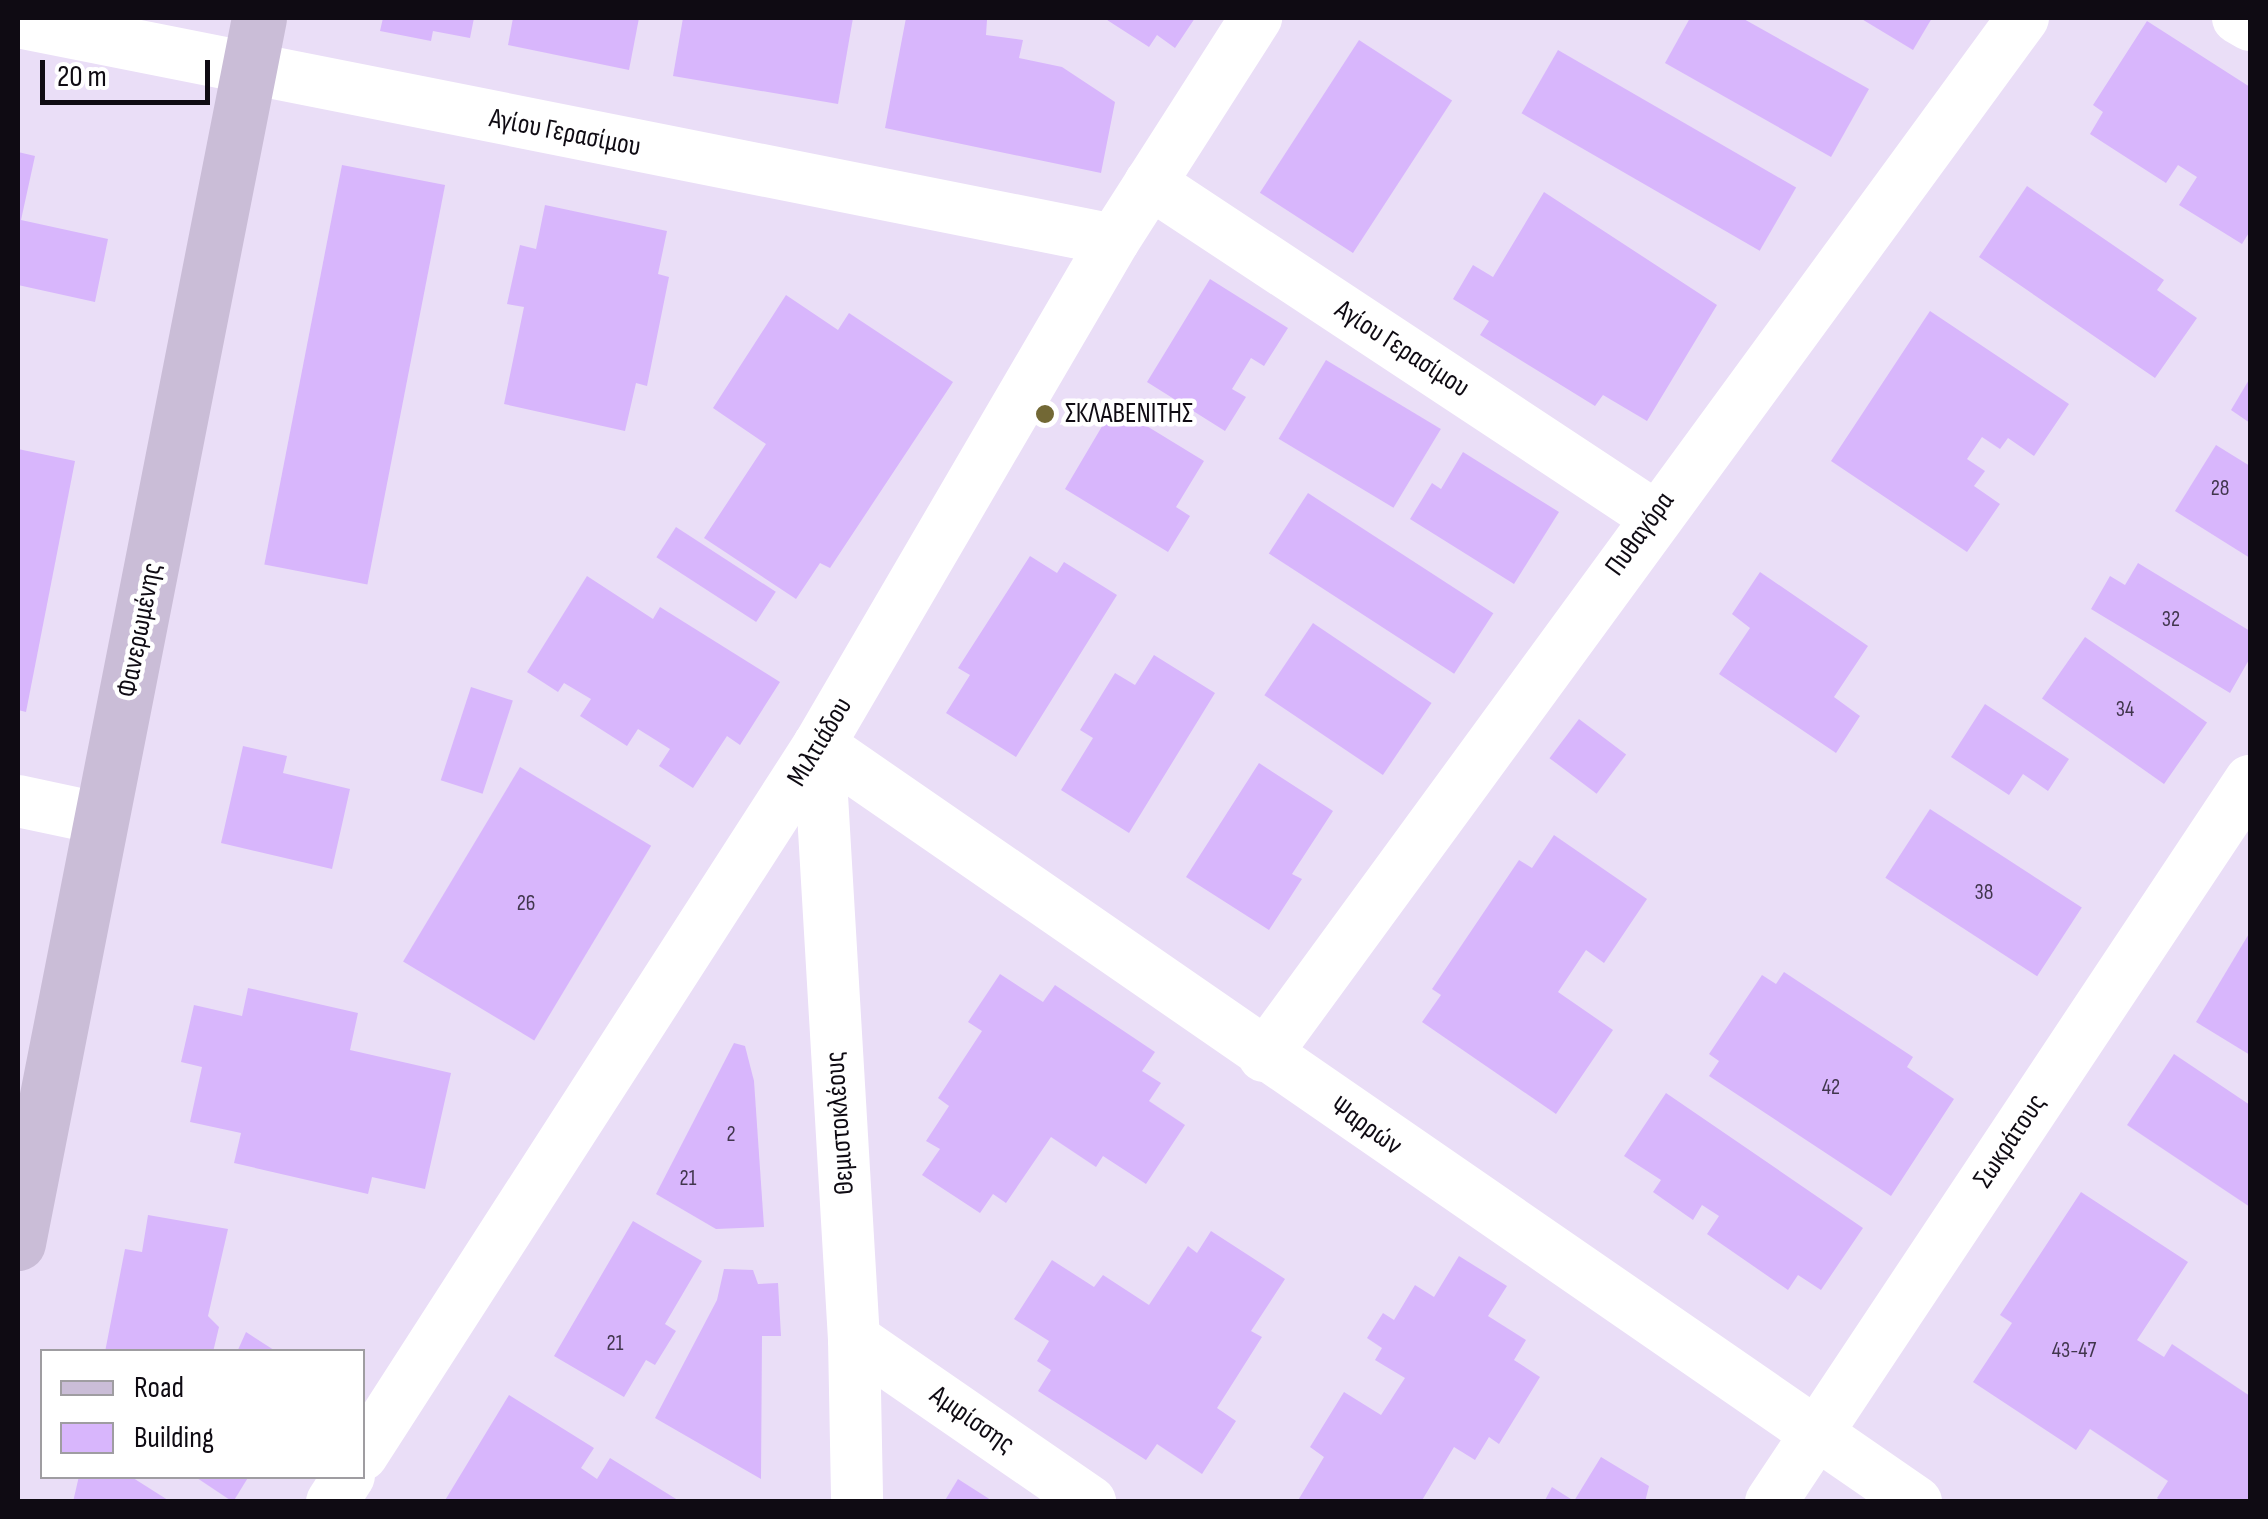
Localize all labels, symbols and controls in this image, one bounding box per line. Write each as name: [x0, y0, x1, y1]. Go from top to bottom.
scale bar: [45, 40, 215, 102]
text: 20 m: [57, 59, 107, 95]
street label: Αγίου Γερασίμου: [486, 102, 644, 164]
street label: Αγίου Γερασίμου: [1328, 293, 1476, 405]
place label: ΣΚΛΑΒΕΝΙΤΗΣ: [1065, 397, 1193, 431]
marker: ΣΚΛΑΒΕΝΙΤΗΣ: [1034, 403, 1056, 425]
house number: 28: [2211, 476, 2229, 502]
street label: Πυθαγόρα: [1598, 486, 1682, 582]
street label: Φανερωμένης: [111, 560, 169, 700]
house number: 32: [2162, 607, 2180, 633]
street label: Μιλτιάδου: [780, 691, 860, 793]
house number: 34: [2116, 697, 2134, 723]
house number: 38: [1975, 880, 1993, 906]
house number: 26: [517, 891, 535, 917]
street label: Θεμιστοκλέους: [818, 1050, 862, 1196]
house number: 42: [1822, 1075, 1840, 1101]
street label: Σωκράτους: [1966, 1088, 2054, 1194]
street label: Ψαρρών: [1324, 1090, 1408, 1162]
house number: 2: [726, 1122, 736, 1148]
house number: 21: [680, 1166, 696, 1192]
house number: 21: [607, 1331, 623, 1357]
house number: 43-47: [2052, 1338, 2096, 1364]
legend: [40, 1349, 365, 1479]
text: Road: [134, 1370, 184, 1406]
street label: Αμφίσσης: [923, 1379, 1021, 1461]
text: Building: [134, 1420, 214, 1456]

